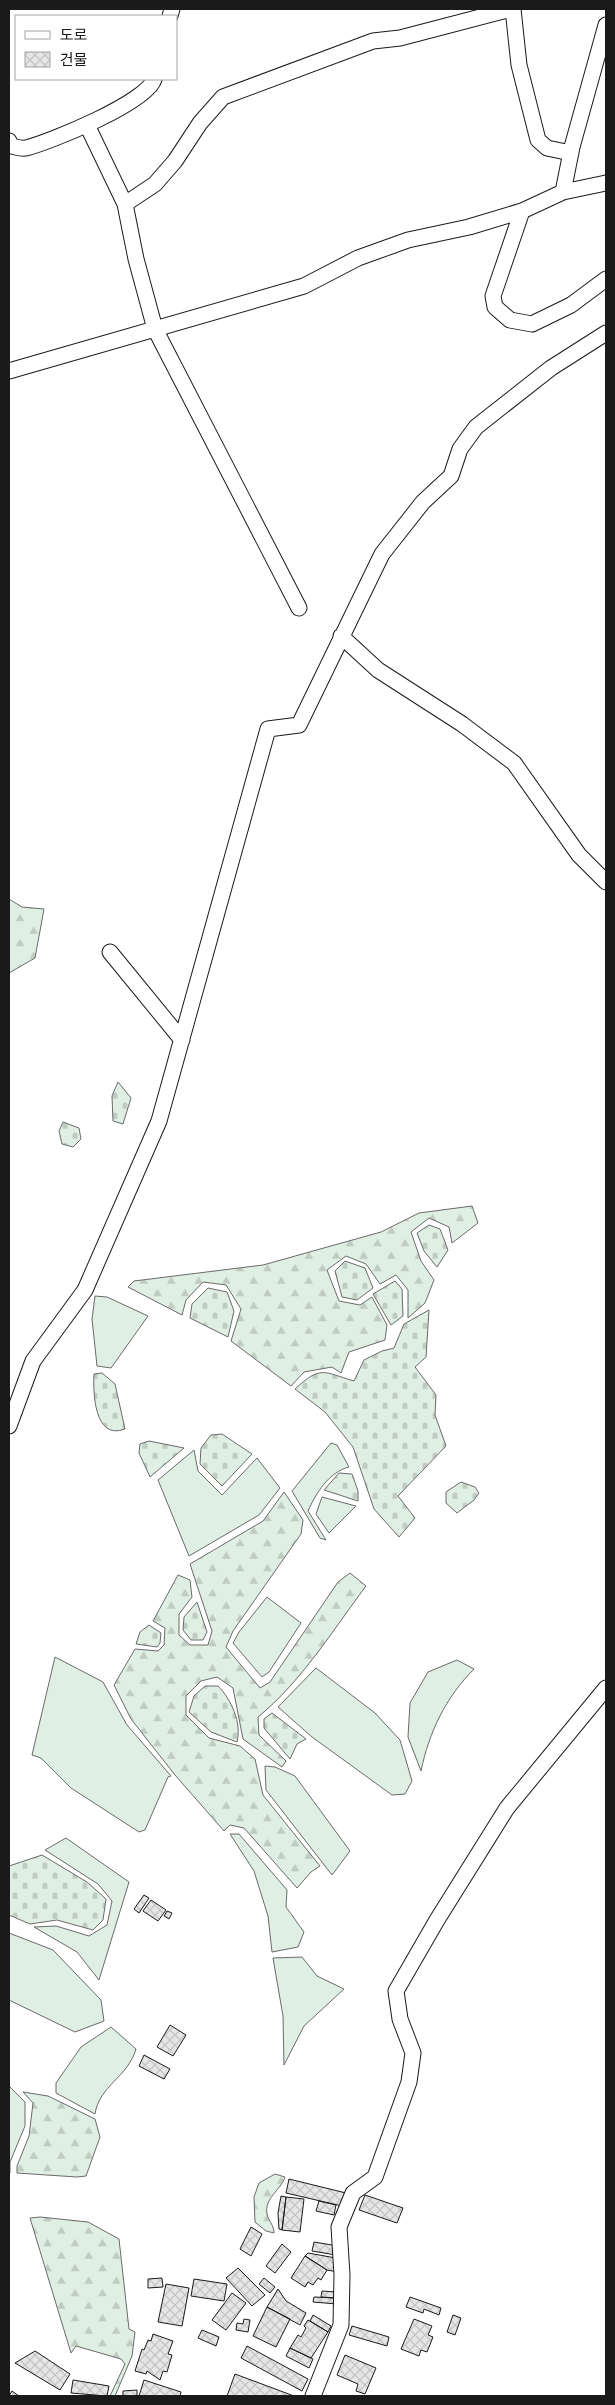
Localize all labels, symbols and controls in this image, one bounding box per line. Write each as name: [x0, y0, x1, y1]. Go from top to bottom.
legend: [15, 15, 178, 80]
text: 도로: [60, 25, 88, 43]
text: 건물: [60, 50, 88, 68]

